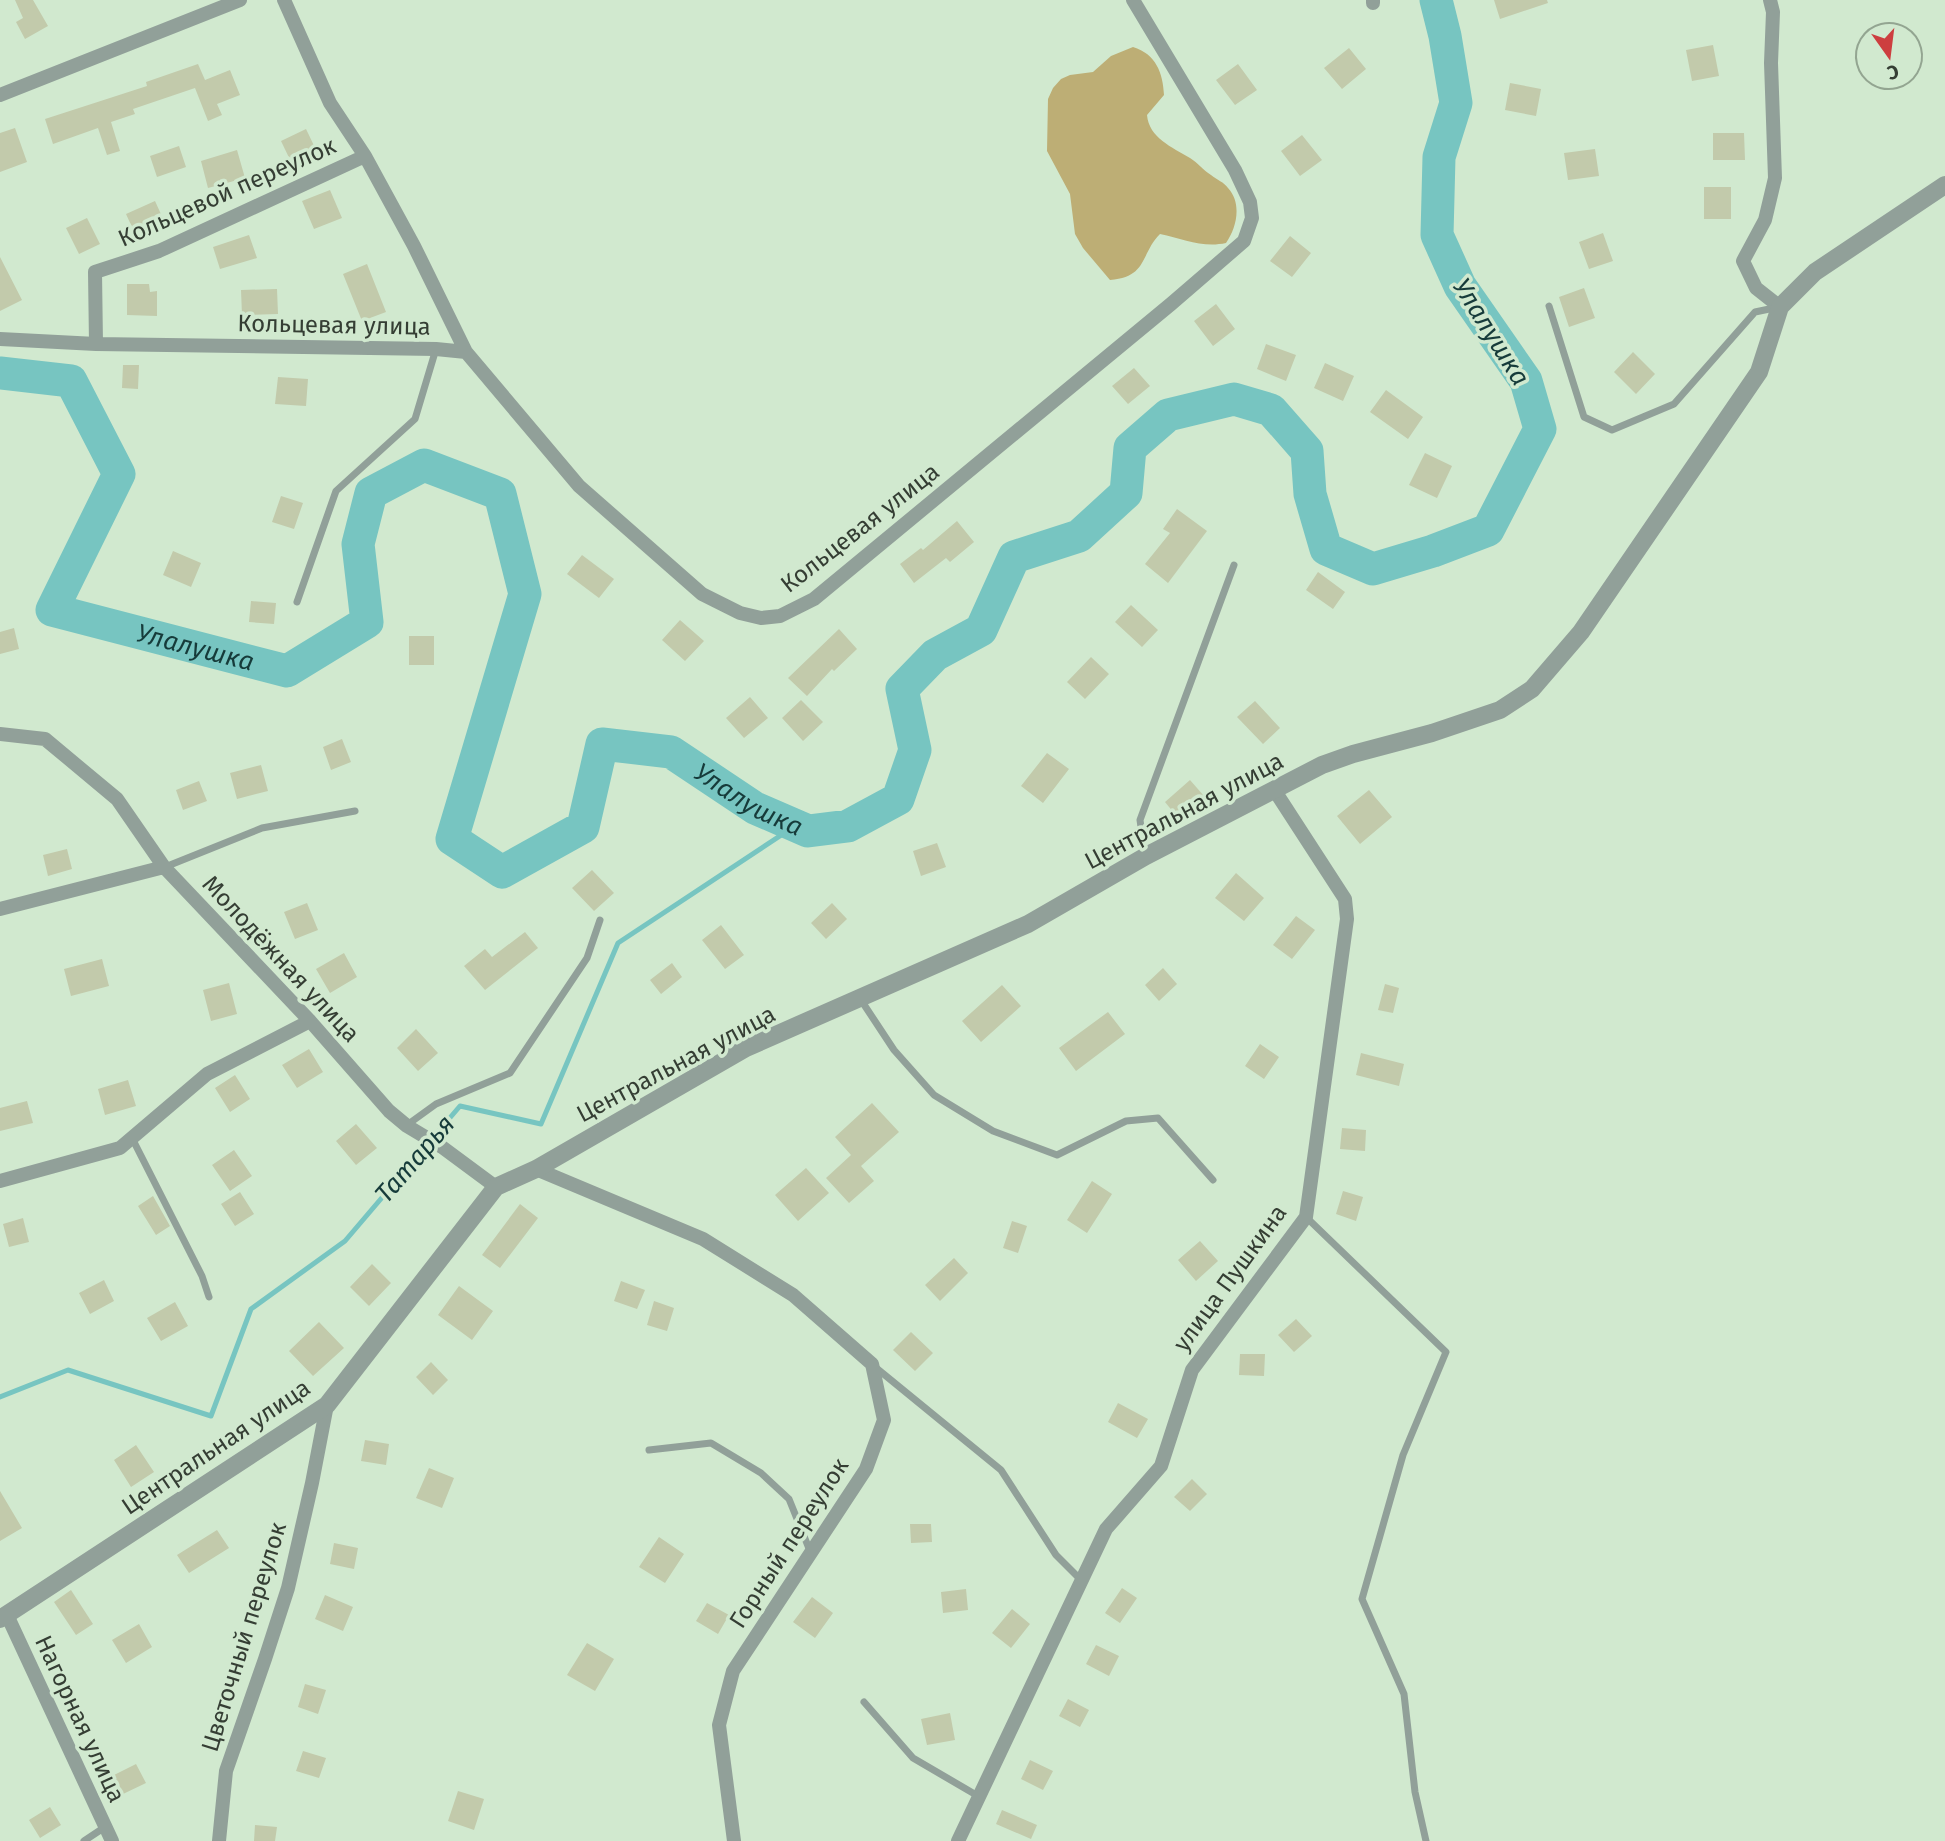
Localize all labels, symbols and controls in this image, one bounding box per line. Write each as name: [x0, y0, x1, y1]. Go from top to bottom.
north arrow: [1854, 21, 1924, 91]
text: С: [1885, 60, 1901, 85]
street label: Кольцевой переулок: [114, 131, 341, 253]
water label: Улалушка: [1446, 273, 1536, 391]
street label: Кольцевая улица: [237, 309, 431, 341]
street label: Кольцевая улица: [775, 457, 945, 599]
water label: Улалушка: [133, 617, 258, 677]
street label: Центральная улица: [1080, 747, 1288, 875]
water label: Улалушка: [688, 756, 807, 842]
street label: Молодёжная улица: [197, 870, 365, 1048]
street label: Центральная улица: [572, 1000, 780, 1128]
water label: Татарья: [369, 1109, 461, 1209]
street label: улица Пушкина: [1167, 1199, 1293, 1357]
street label: Центральная улица: [117, 1374, 315, 1520]
street label: Горный переулок: [724, 1452, 855, 1633]
street label: Цветочный переулок: [196, 1518, 292, 1755]
street label: Нагорная улица: [29, 1631, 131, 1807]

